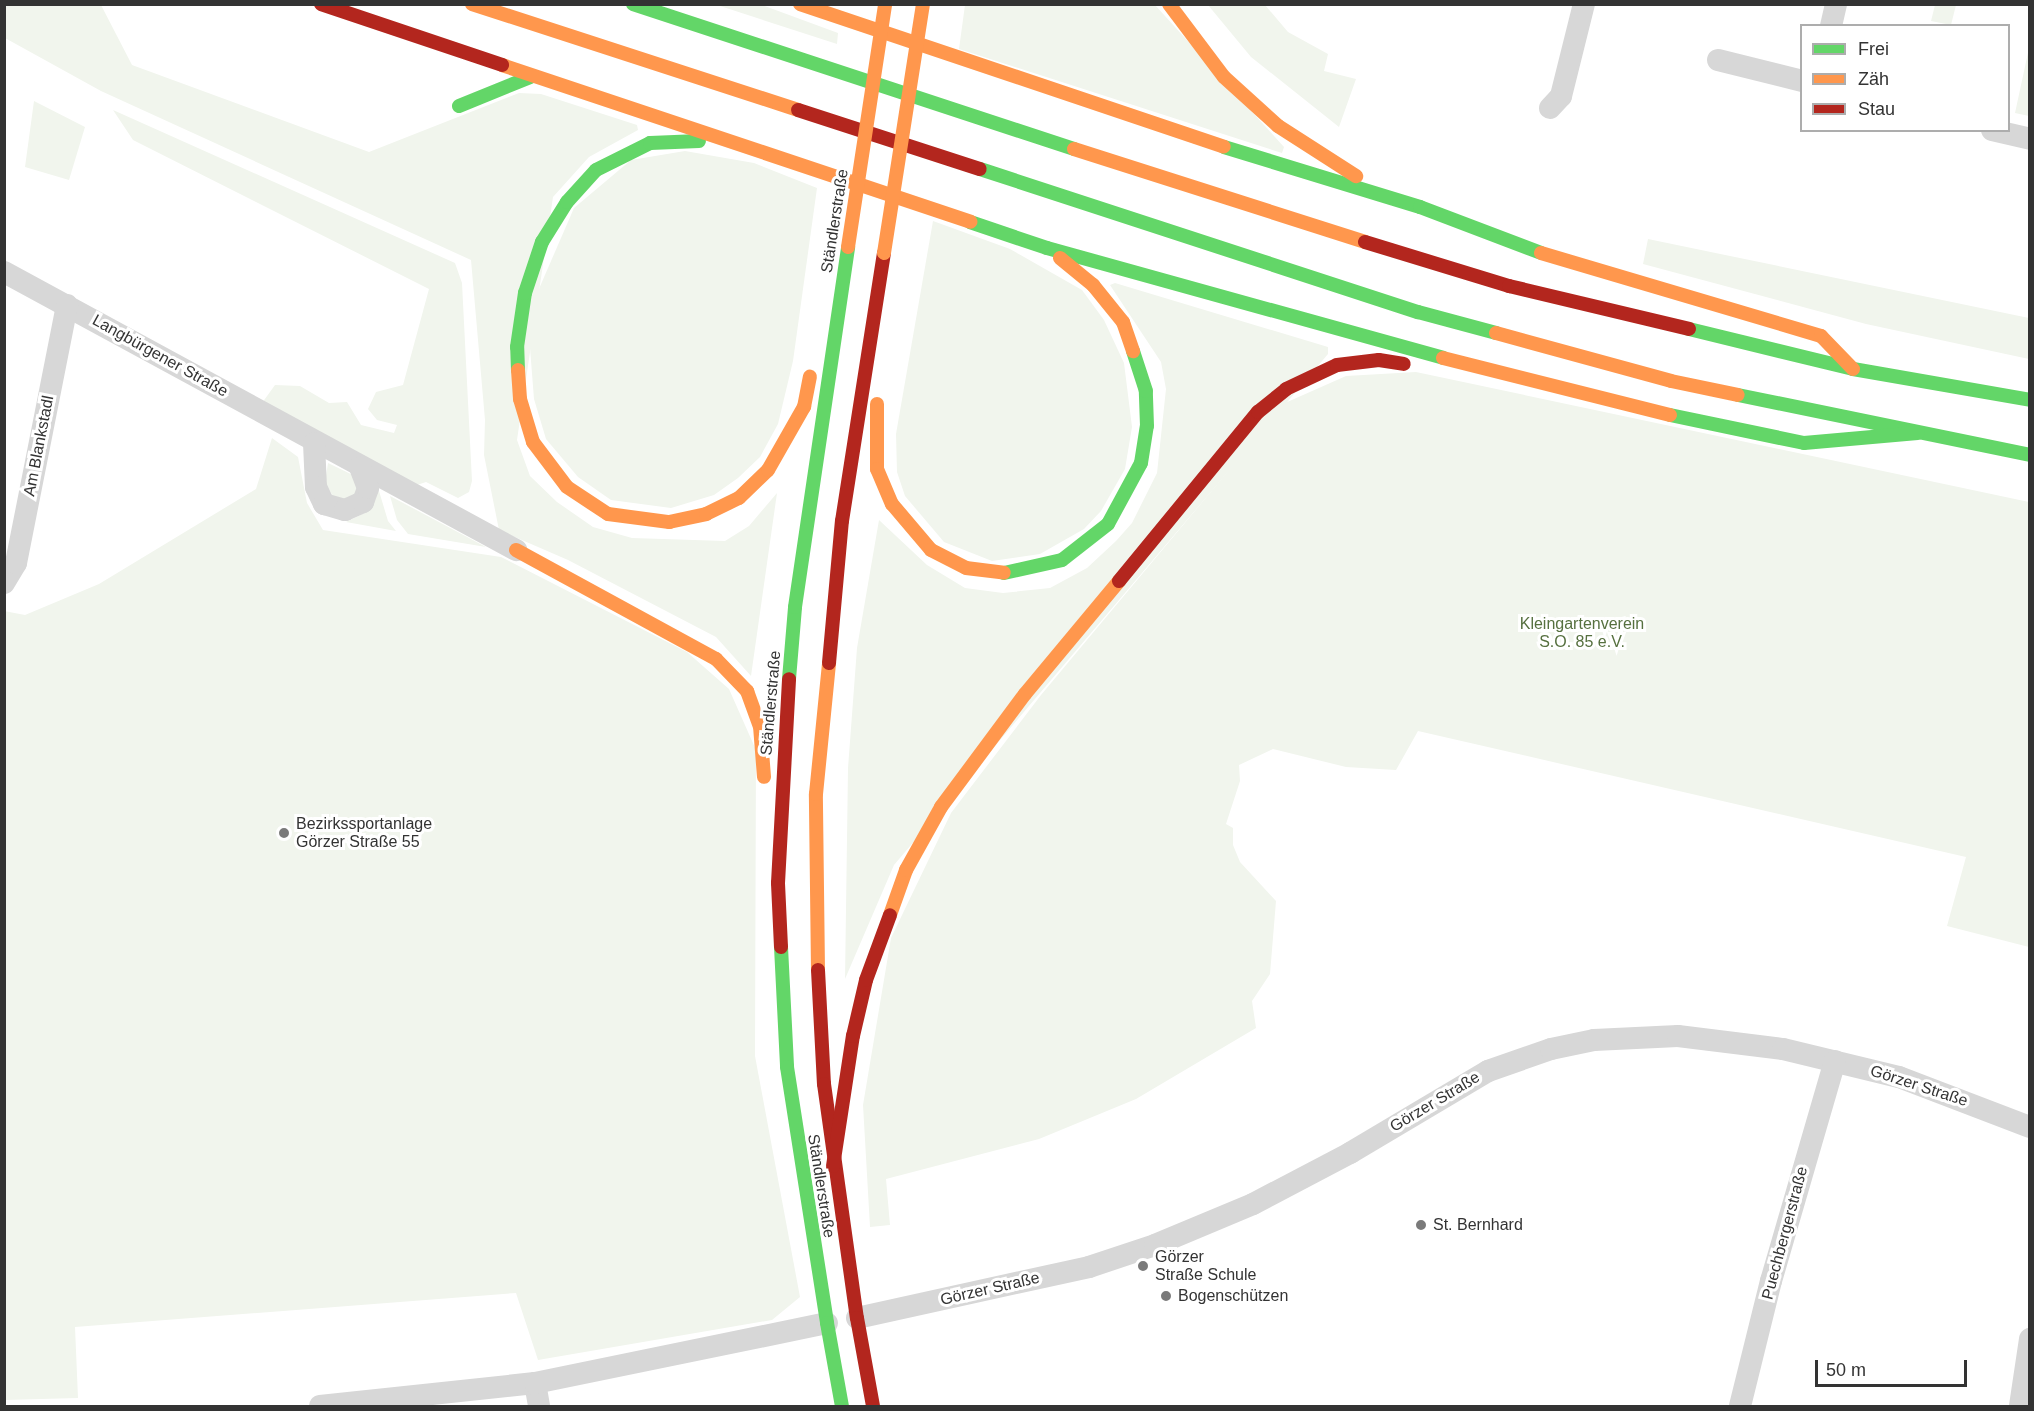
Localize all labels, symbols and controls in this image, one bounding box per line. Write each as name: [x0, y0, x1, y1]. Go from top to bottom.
legend: [1800, 24, 2010, 132]
text: Frei: [1858, 39, 1889, 59]
text: Zäh: [1858, 69, 1889, 89]
text: Stau: [1858, 99, 1895, 119]
street label: Ständlerstraße: [817, 168, 853, 274]
street label: Langbürgener Straße: [89, 311, 231, 401]
street label: Am Blankstadl: [20, 394, 58, 498]
park label: Kleingartenverein S.O. 85 e.V.: [1520, 614, 1644, 652]
street label: Ständlerstraße: [757, 650, 785, 756]
place label: Bezirkssportanlage Görzer Straße 55: [296, 814, 432, 852]
marker: Bezirkssportanlage Görzer Straße 55: [277, 826, 291, 840]
street label: Görzer Straße: [1868, 1061, 1970, 1111]
street label: Görzer Straße: [1387, 1068, 1483, 1136]
street label: Ständlerstraße: [803, 1133, 839, 1239]
street label: Puechbergerstraße: [1758, 1164, 1812, 1302]
place label: St. Bernhard: [1433, 1215, 1523, 1235]
marker: St. Bernhard: [1414, 1218, 1428, 1232]
place label: Görzer Straße Schule: [1155, 1247, 1256, 1285]
marker: Görzer Straße Schule: [1136, 1259, 1150, 1273]
street label: Görzer Straße: [938, 1268, 1042, 1310]
place label: Bogenschützen: [1178, 1286, 1288, 1306]
marker: Bogenschützen: [1159, 1289, 1173, 1303]
scale bar: [1818, 1348, 1970, 1386]
text: 50 m: [1826, 1360, 1866, 1380]

